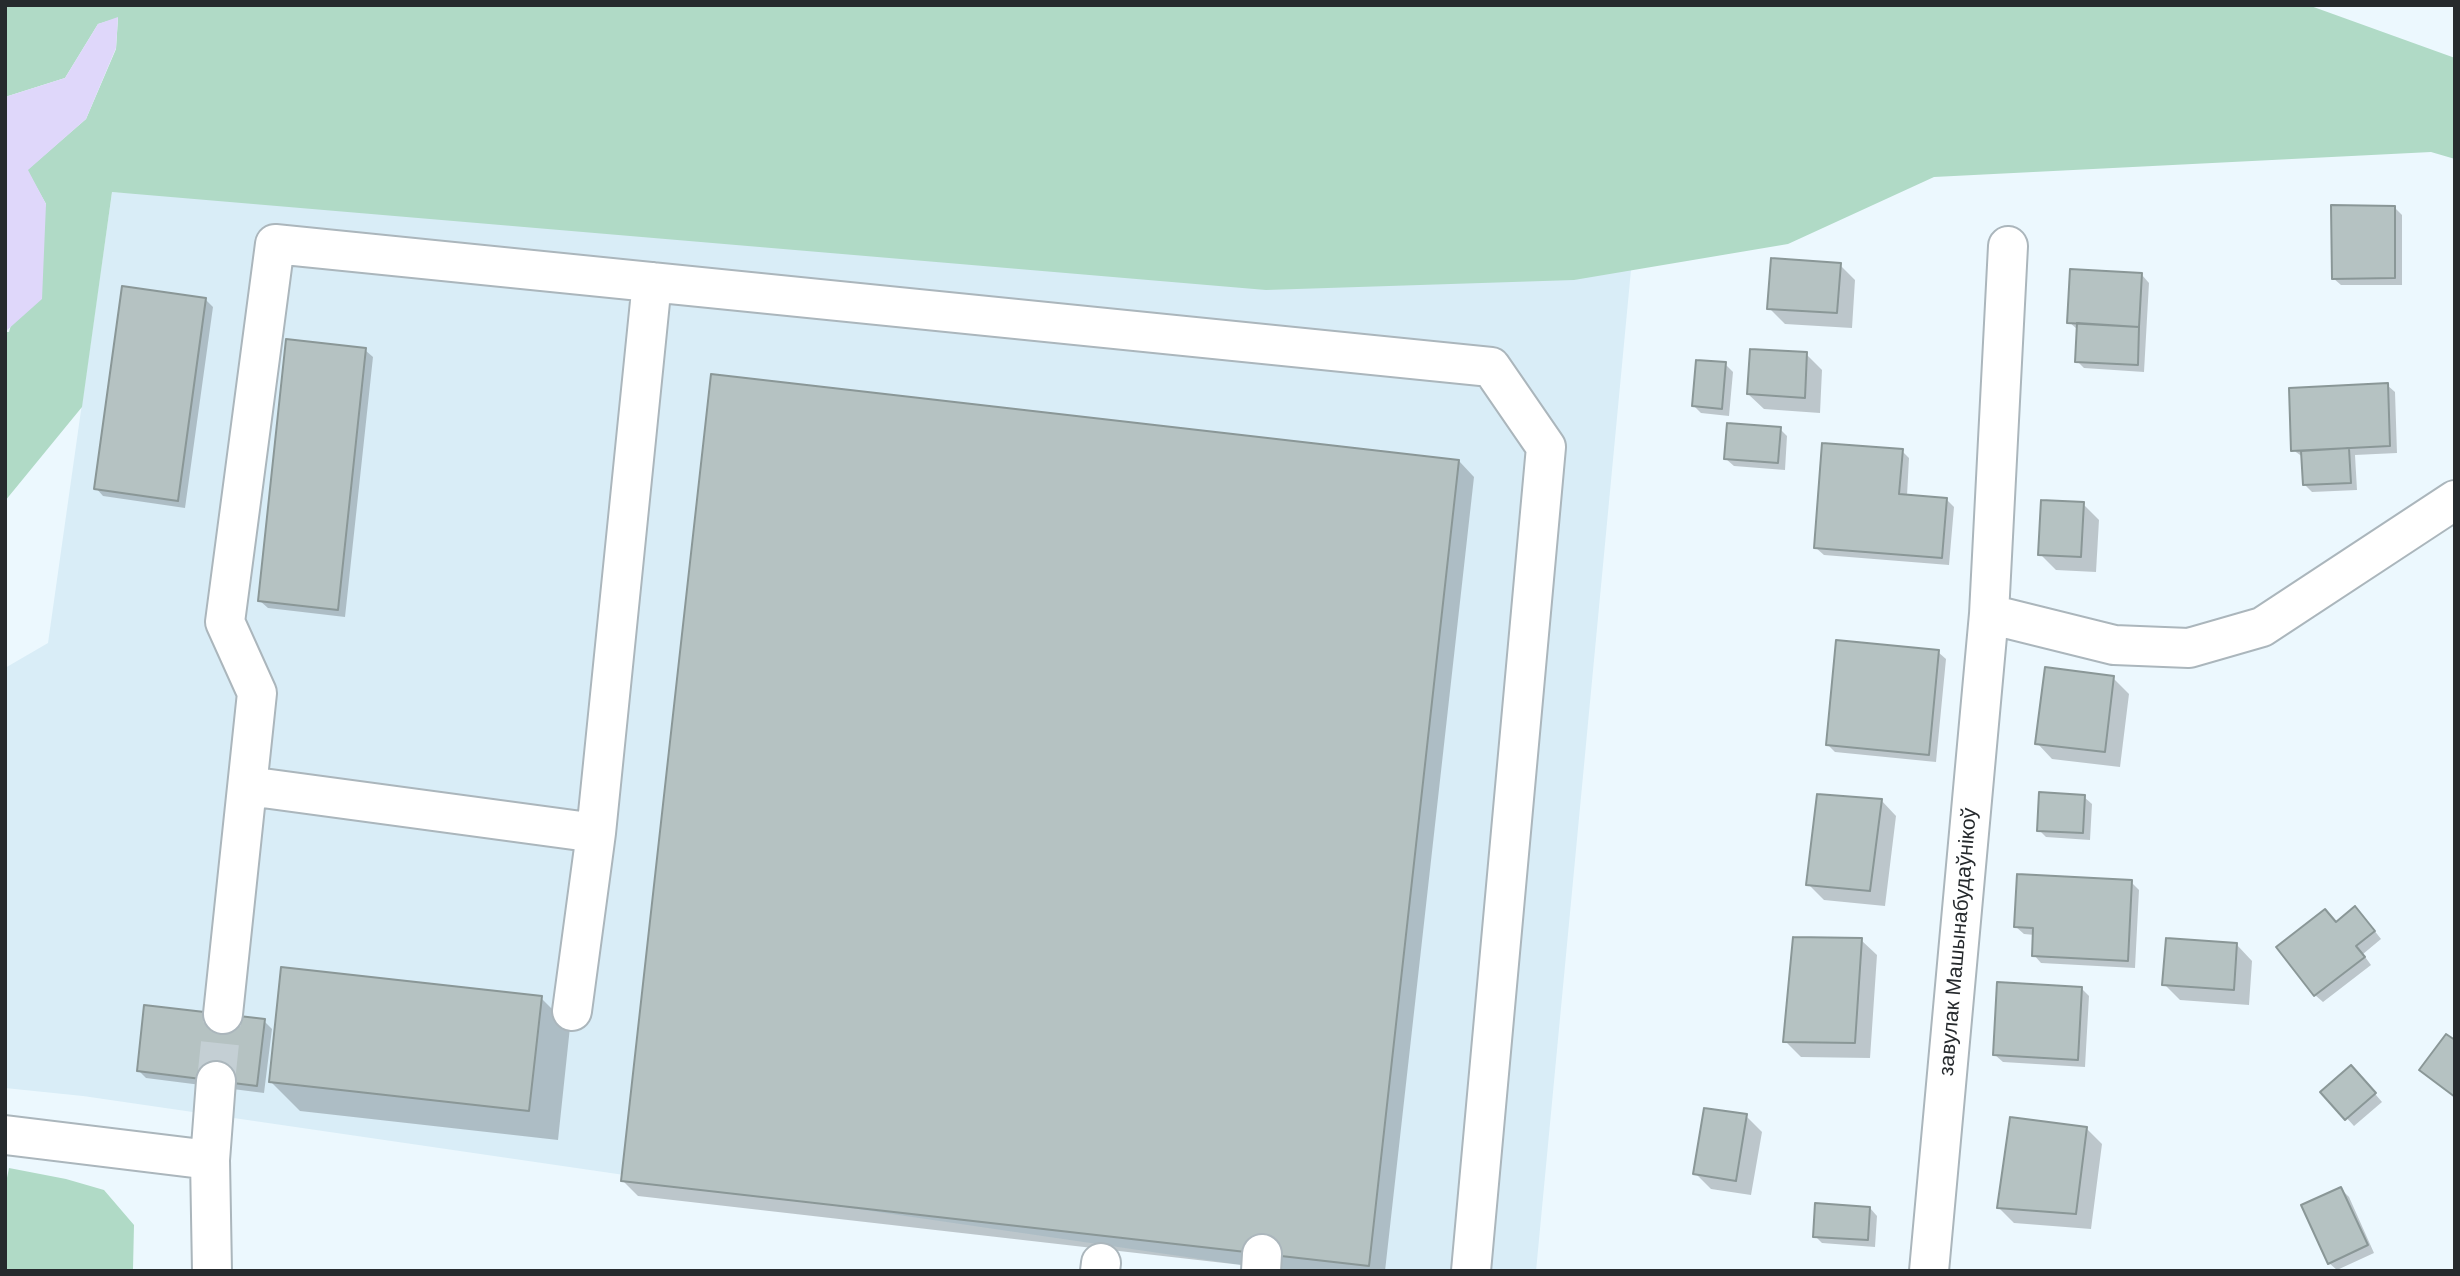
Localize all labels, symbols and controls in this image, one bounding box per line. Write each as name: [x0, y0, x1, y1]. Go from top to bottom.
street label: завулак Машынабудаўнікоў: [1935, 807, 1983, 1077]

